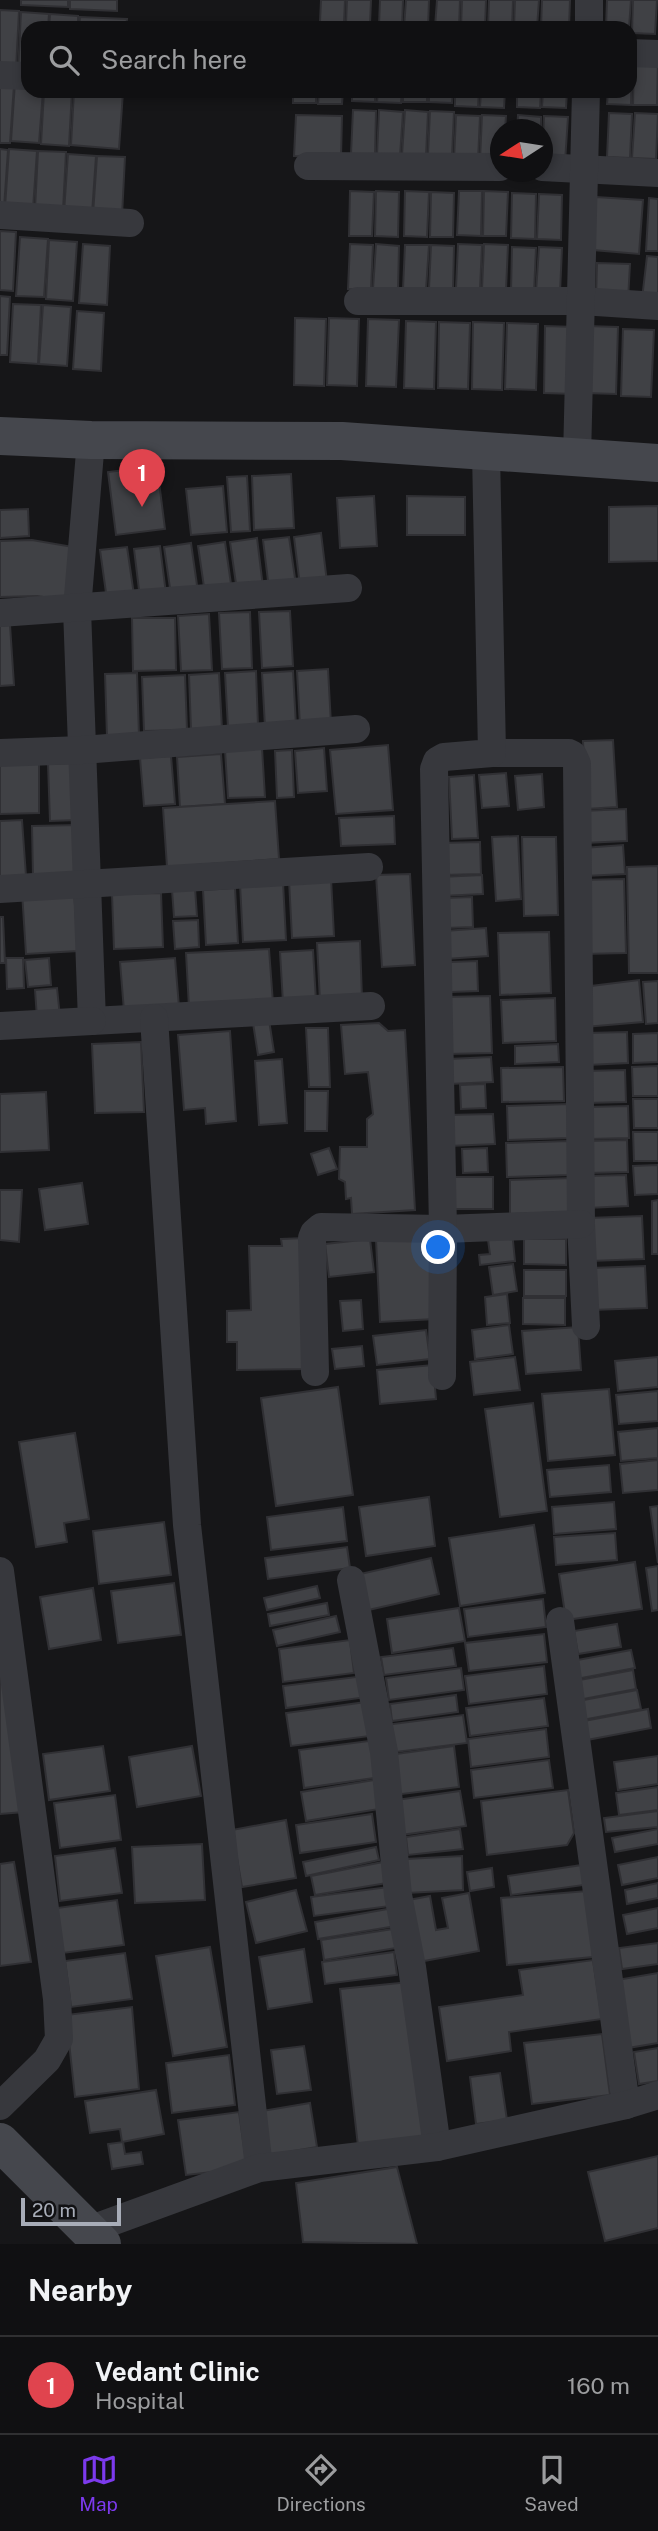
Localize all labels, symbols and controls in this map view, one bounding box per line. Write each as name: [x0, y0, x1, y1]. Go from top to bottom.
search box: [21, 21, 637, 98]
icon: search: [45, 41, 83, 79]
text: Search here: [101, 44, 247, 75]
north arrow: [490, 119, 553, 182]
pin: 1: [119, 449, 165, 507]
your location: [421, 1230, 455, 1264]
scale bar: [21, 2195, 121, 2227]
text: 20 m: [32, 2199, 76, 2221]
text: Nearby: [28, 2272, 132, 2308]
text: Vedant Clinic: [95, 2356, 260, 2387]
text: 1: [46, 2372, 56, 2399]
text: 160 m: [567, 2372, 630, 2399]
text: Hospital: [95, 2387, 185, 2414]
tab: Map: [79, 2451, 118, 2515]
tab: Directions: [276, 2451, 366, 2515]
tab: Saved: [524, 2451, 579, 2515]

